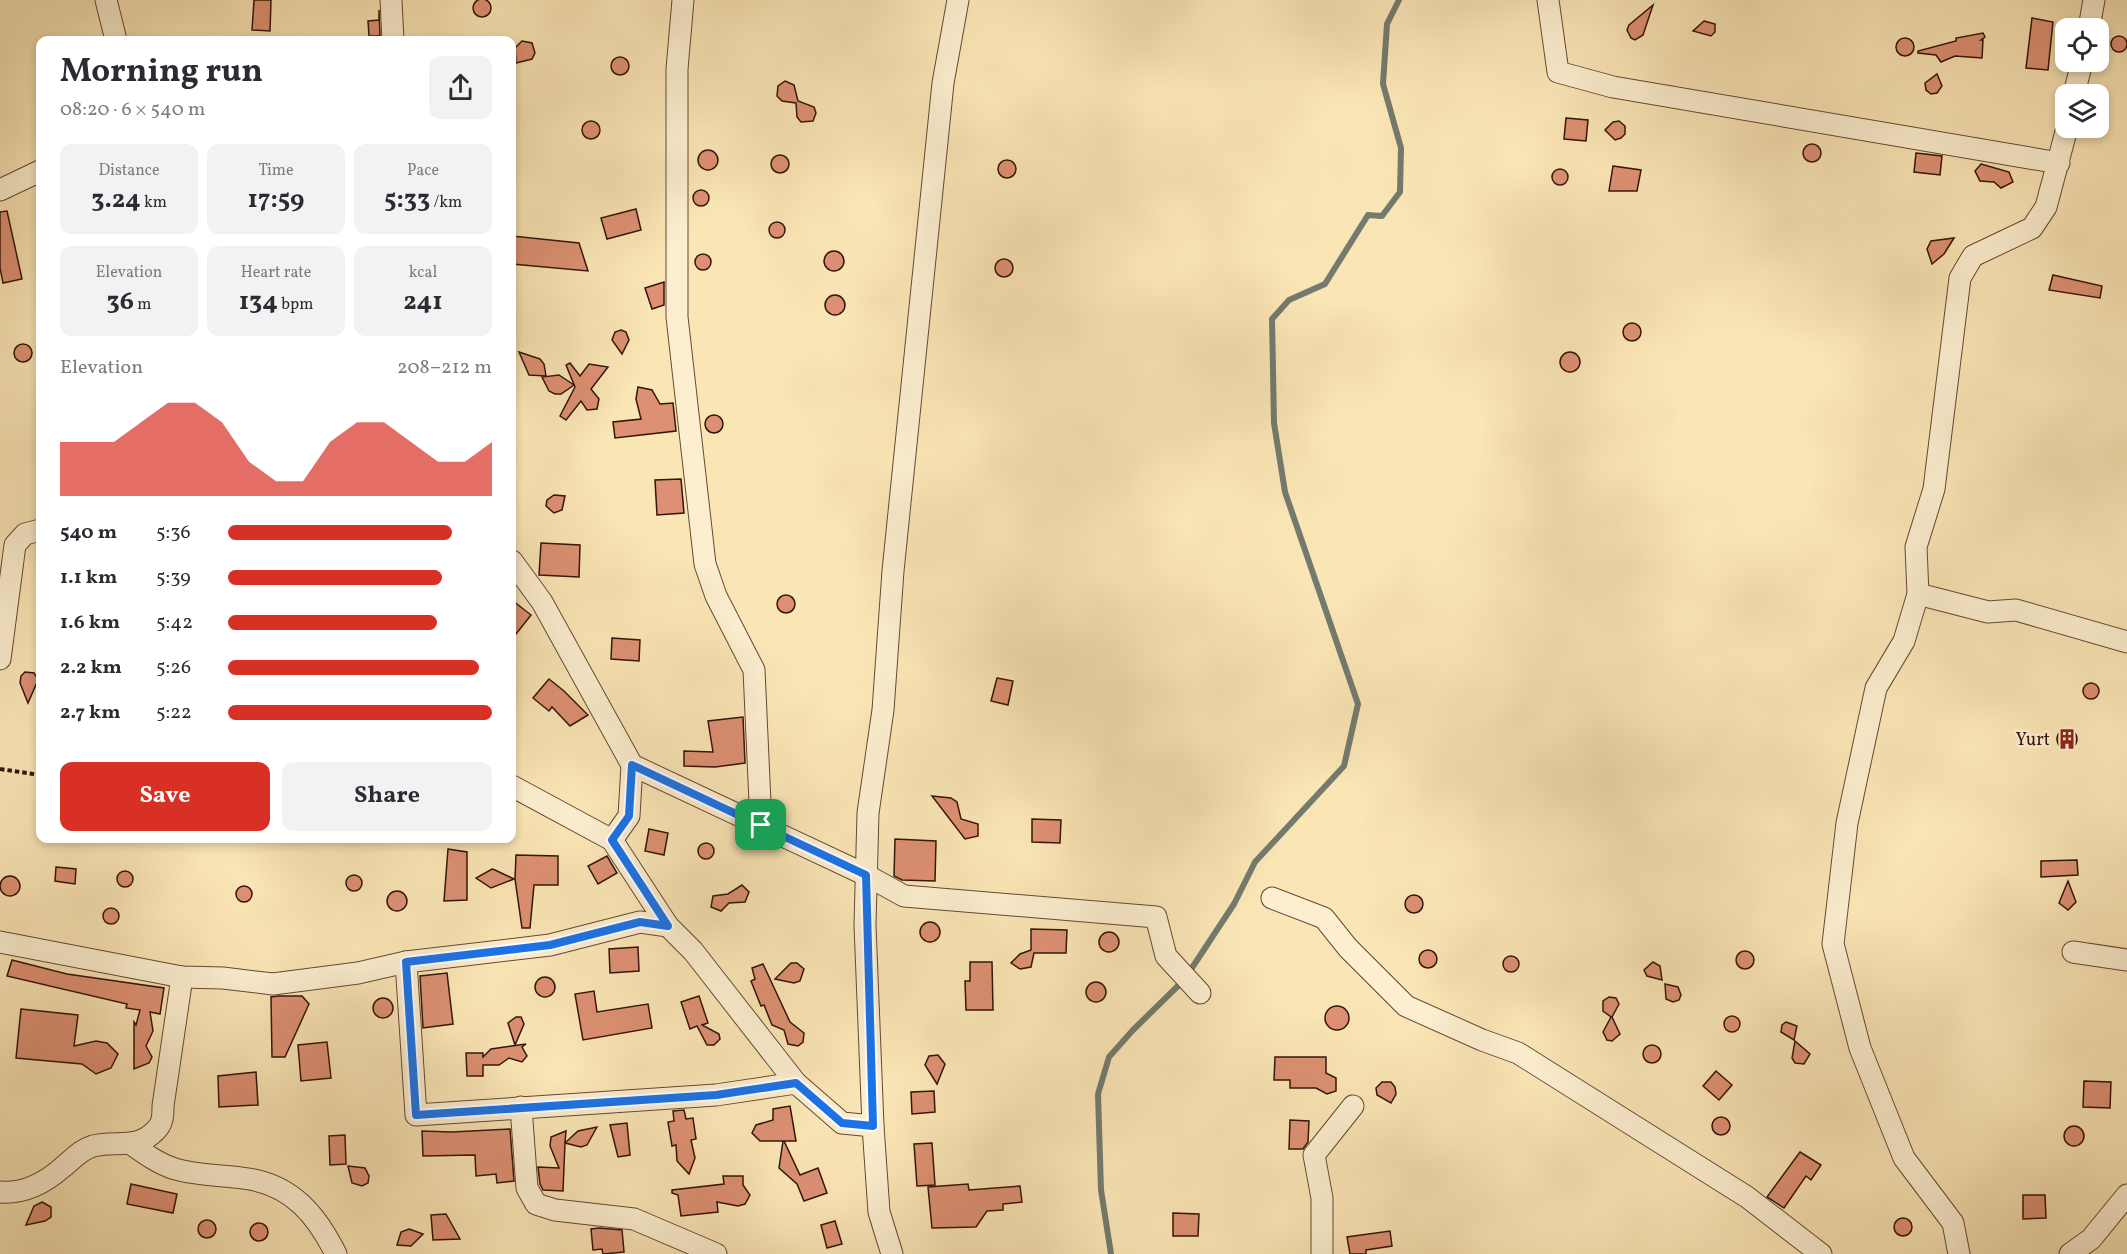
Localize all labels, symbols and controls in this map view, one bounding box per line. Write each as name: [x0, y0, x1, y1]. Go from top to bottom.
map controls: [2055, 18, 2109, 138]
button: locate: [2055, 18, 2109, 72]
text: Morning run: [60, 50, 263, 96]
button: share: [429, 56, 492, 119]
button: layers: [2055, 84, 2109, 138]
text: 08:20 · 6 × 540 m: [60, 96, 205, 124]
text: Distance: [98, 160, 160, 182]
text: Time: [258, 160, 294, 182]
text: Pace: [407, 160, 439, 182]
text: 3.24: [91, 182, 141, 218]
text: 17:59: [248, 182, 304, 218]
text: 5:33: [384, 182, 430, 218]
text: km: [141, 192, 167, 214]
text: /km: [430, 192, 462, 214]
text: Elevation: [96, 262, 162, 284]
text: Heart rate: [241, 262, 311, 284]
text: kcal: [409, 262, 437, 284]
text: 36: [107, 284, 134, 320]
text: 134: [239, 284, 278, 320]
text: 241: [403, 284, 443, 320]
text: m: [134, 294, 151, 316]
text: bpm: [278, 294, 313, 316]
text: Elevation: [60, 354, 143, 382]
text: 208–212 m: [397, 354, 492, 382]
text: 540 m: [60, 519, 117, 547]
text: 5:36: [156, 519, 191, 547]
text: 1.1 km: [60, 564, 117, 592]
text: 5:39: [156, 564, 191, 592]
text: 1.6 km: [60, 609, 120, 637]
text: 5:42: [156, 609, 193, 637]
text: 2.2 km: [60, 654, 122, 682]
text: 5:26: [156, 654, 191, 682]
text: 2.7 km: [60, 699, 121, 727]
text: 5:22: [156, 699, 192, 727]
building icon: Yurt: [2055, 727, 2079, 751]
place label: Yurt: [2016, 728, 2050, 753]
button: Save: [60, 762, 270, 831]
button: Share: [282, 762, 492, 831]
pin: [735, 799, 786, 850]
icon: arrive: [744, 808, 777, 841]

